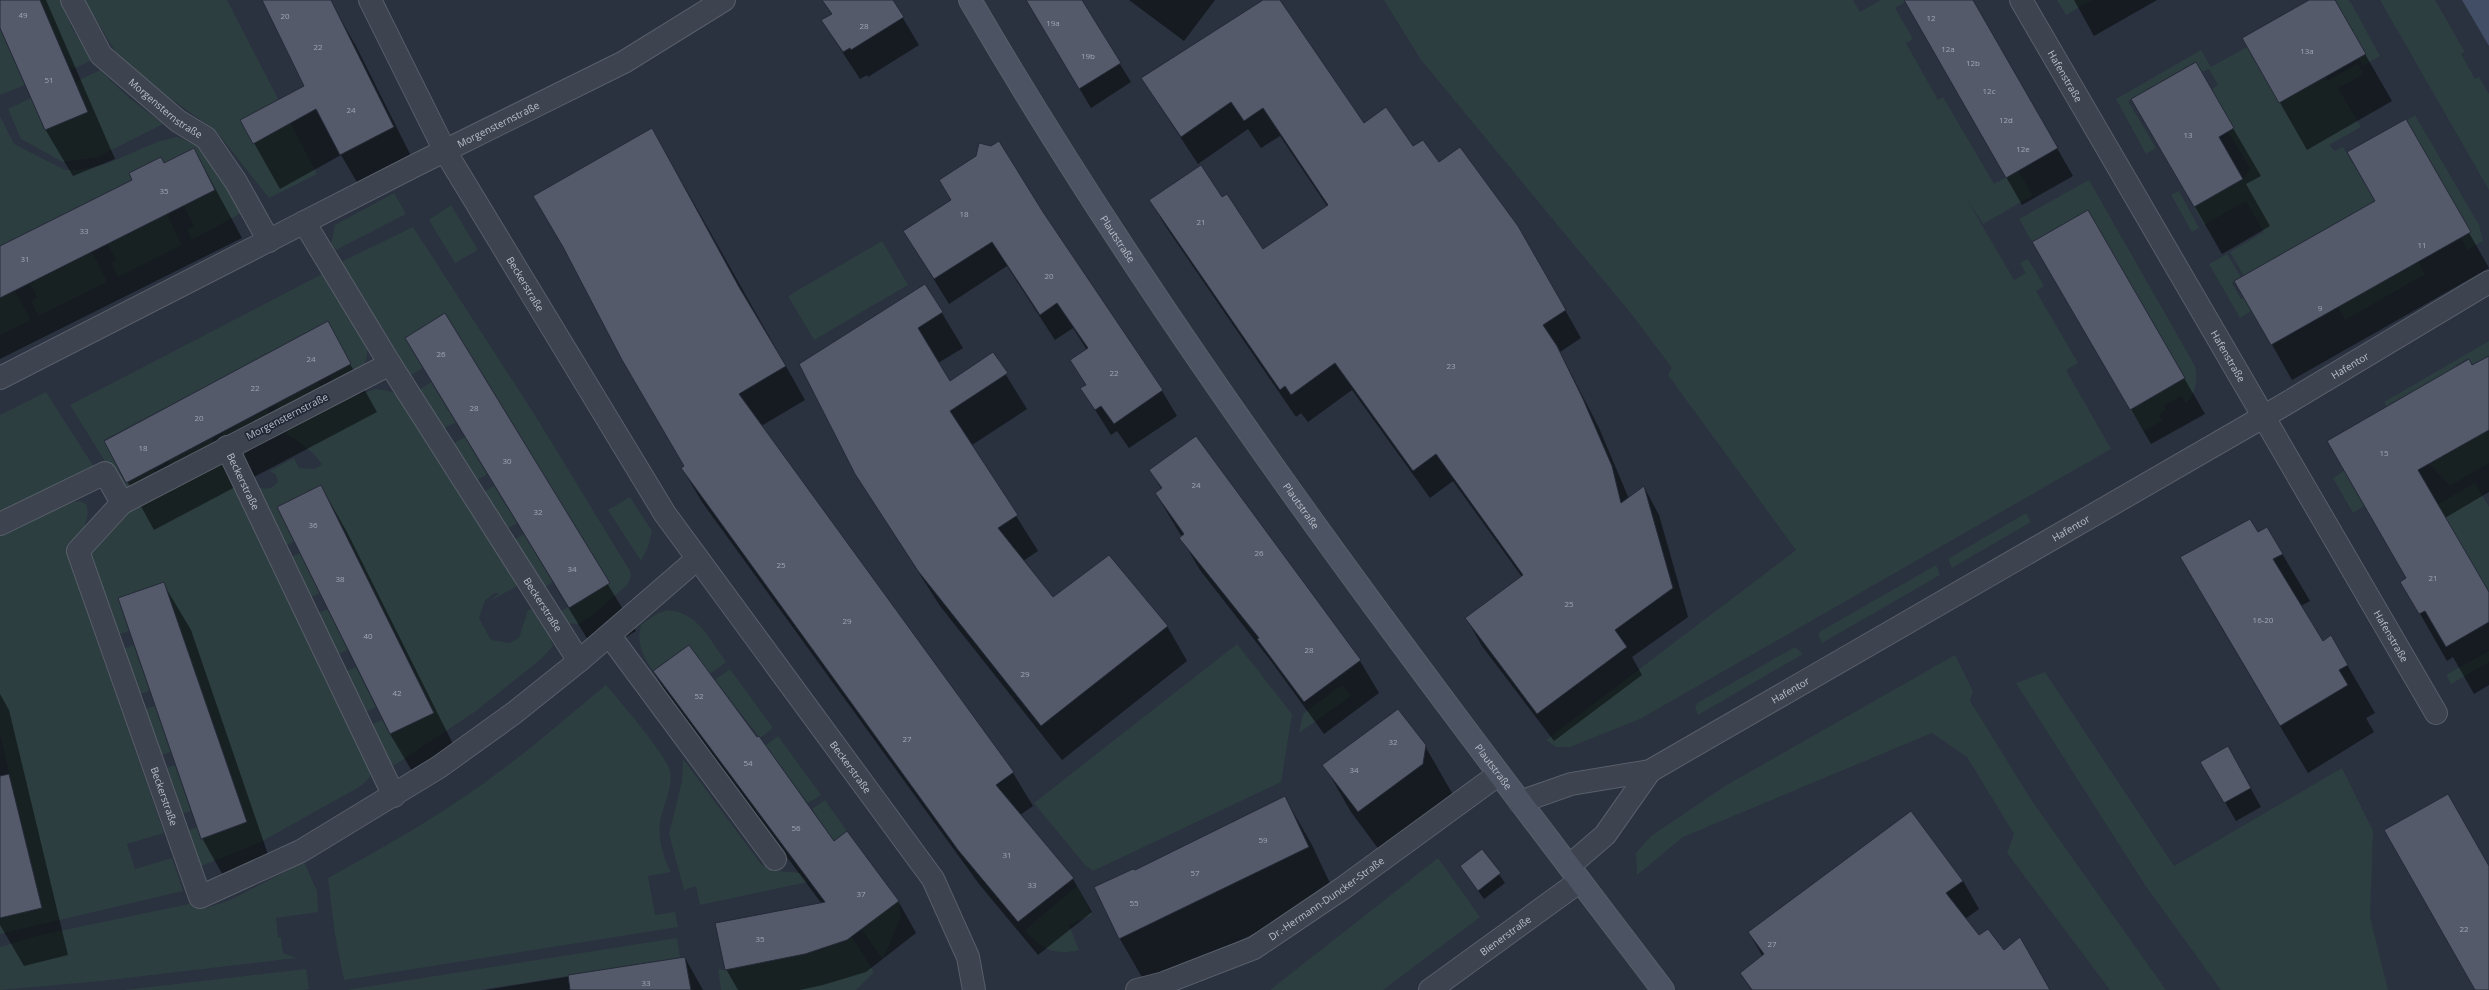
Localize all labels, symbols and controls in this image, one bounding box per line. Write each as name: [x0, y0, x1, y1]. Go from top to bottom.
house number: 49: [18, 9, 28, 20]
house number: 20: [280, 10, 290, 21]
house number: 12: [1926, 12, 1936, 23]
house number: 19a: [1046, 17, 1060, 28]
house number: 28: [859, 20, 869, 31]
house number: 22: [313, 41, 323, 52]
house number: 12a: [1941, 43, 1955, 54]
house number: 13a: [2300, 45, 2314, 56]
street label: Hafenstraße: [2045, 47, 2086, 105]
house number: 19b: [1081, 50, 1095, 61]
house number: 12b: [1966, 57, 1980, 68]
house number: 51: [44, 74, 54, 85]
street label: Morgensternstraße: [126, 75, 206, 141]
house number: 12c: [1983, 85, 1996, 96]
street label: Morgensternstraße: [455, 98, 542, 151]
house number: 24: [346, 104, 356, 115]
house number: 12d: [1999, 114, 2013, 125]
house number: 13: [2183, 129, 2193, 140]
house number: 12e: [2016, 143, 2030, 154]
house number: 35: [159, 185, 169, 196]
house number: 18: [959, 208, 969, 219]
street label: Plautstraße: [1097, 213, 1139, 266]
house number: 21: [1196, 216, 1206, 227]
house number: 33: [79, 225, 89, 236]
house number: 11: [2417, 239, 2427, 250]
house number: 31: [20, 253, 30, 264]
street label: Beckerstraße: [504, 254, 548, 314]
house number: 20: [1044, 270, 1054, 281]
house number: 9: [2318, 302, 2323, 313]
street label: Hafenstraße: [2208, 328, 2249, 385]
house number: 26: [436, 348, 446, 359]
street label: Hafentor: [2328, 349, 2371, 382]
house number: 24: [306, 353, 316, 364]
house number: 23: [1446, 360, 1456, 371]
house number: 22: [1109, 367, 1119, 378]
house number: 22: [250, 382, 260, 393]
street label: Morgensternstraße: [244, 389, 331, 443]
house number: 28: [469, 402, 479, 413]
house number: 20: [194, 412, 204, 423]
house number: 18: [138, 442, 148, 453]
house number: 15: [2379, 447, 2389, 458]
street label: Beckerstraße: [224, 450, 263, 512]
house number: 30: [502, 455, 512, 466]
house number: 24: [1191, 479, 1201, 490]
street label: Plautstraße: [1280, 480, 1323, 532]
house number: 32: [533, 506, 543, 517]
street label: Hafentor: [2049, 512, 2092, 545]
house number: 36: [308, 519, 318, 530]
house number: 26: [1254, 547, 1264, 558]
house number: 25: [776, 559, 786, 570]
house number: 34: [567, 563, 577, 574]
house number: 21: [2428, 572, 2438, 583]
house number: 38: [335, 573, 345, 584]
street label: Beckerstraße: [521, 575, 566, 635]
house number: 25: [1564, 598, 1574, 609]
street label: Hafenstraße: [2371, 608, 2412, 665]
house number: 16-20: [2253, 614, 2274, 625]
house number: 29: [842, 615, 852, 626]
house number: 40: [363, 630, 373, 641]
house number: 28: [1304, 644, 1314, 655]
house number: 29: [1020, 668, 1030, 679]
street label: Hafentor: [1769, 674, 1812, 707]
house number: 42: [392, 687, 402, 698]
house number: 52: [694, 690, 704, 701]
house number: 27: [902, 733, 912, 744]
house number: 32: [1388, 736, 1398, 747]
street label: Beckerstraße: [827, 738, 875, 796]
street label: Plautstraße: [1472, 741, 1516, 793]
house number: 54: [743, 757, 753, 768]
house number: 34: [1349, 764, 1359, 775]
street label: Beckerstraße: [148, 765, 181, 828]
house number: 56: [791, 822, 801, 833]
house number: 59: [1258, 834, 1268, 845]
house number: 31: [1002, 849, 1012, 860]
street label: Dr.-Hermann-Duncker-Straße: [1266, 853, 1387, 943]
house number: 57: [1190, 867, 1200, 878]
house number: 33: [1027, 879, 1037, 890]
house number: 37: [856, 888, 866, 899]
house number: 55: [1129, 897, 1139, 908]
street label: Bienerstraße: [1477, 912, 1534, 959]
house number: 22: [2459, 923, 2469, 934]
house number: 35: [755, 933, 765, 944]
house number: 27: [1767, 938, 1777, 949]
house number: 33: [641, 977, 651, 988]

